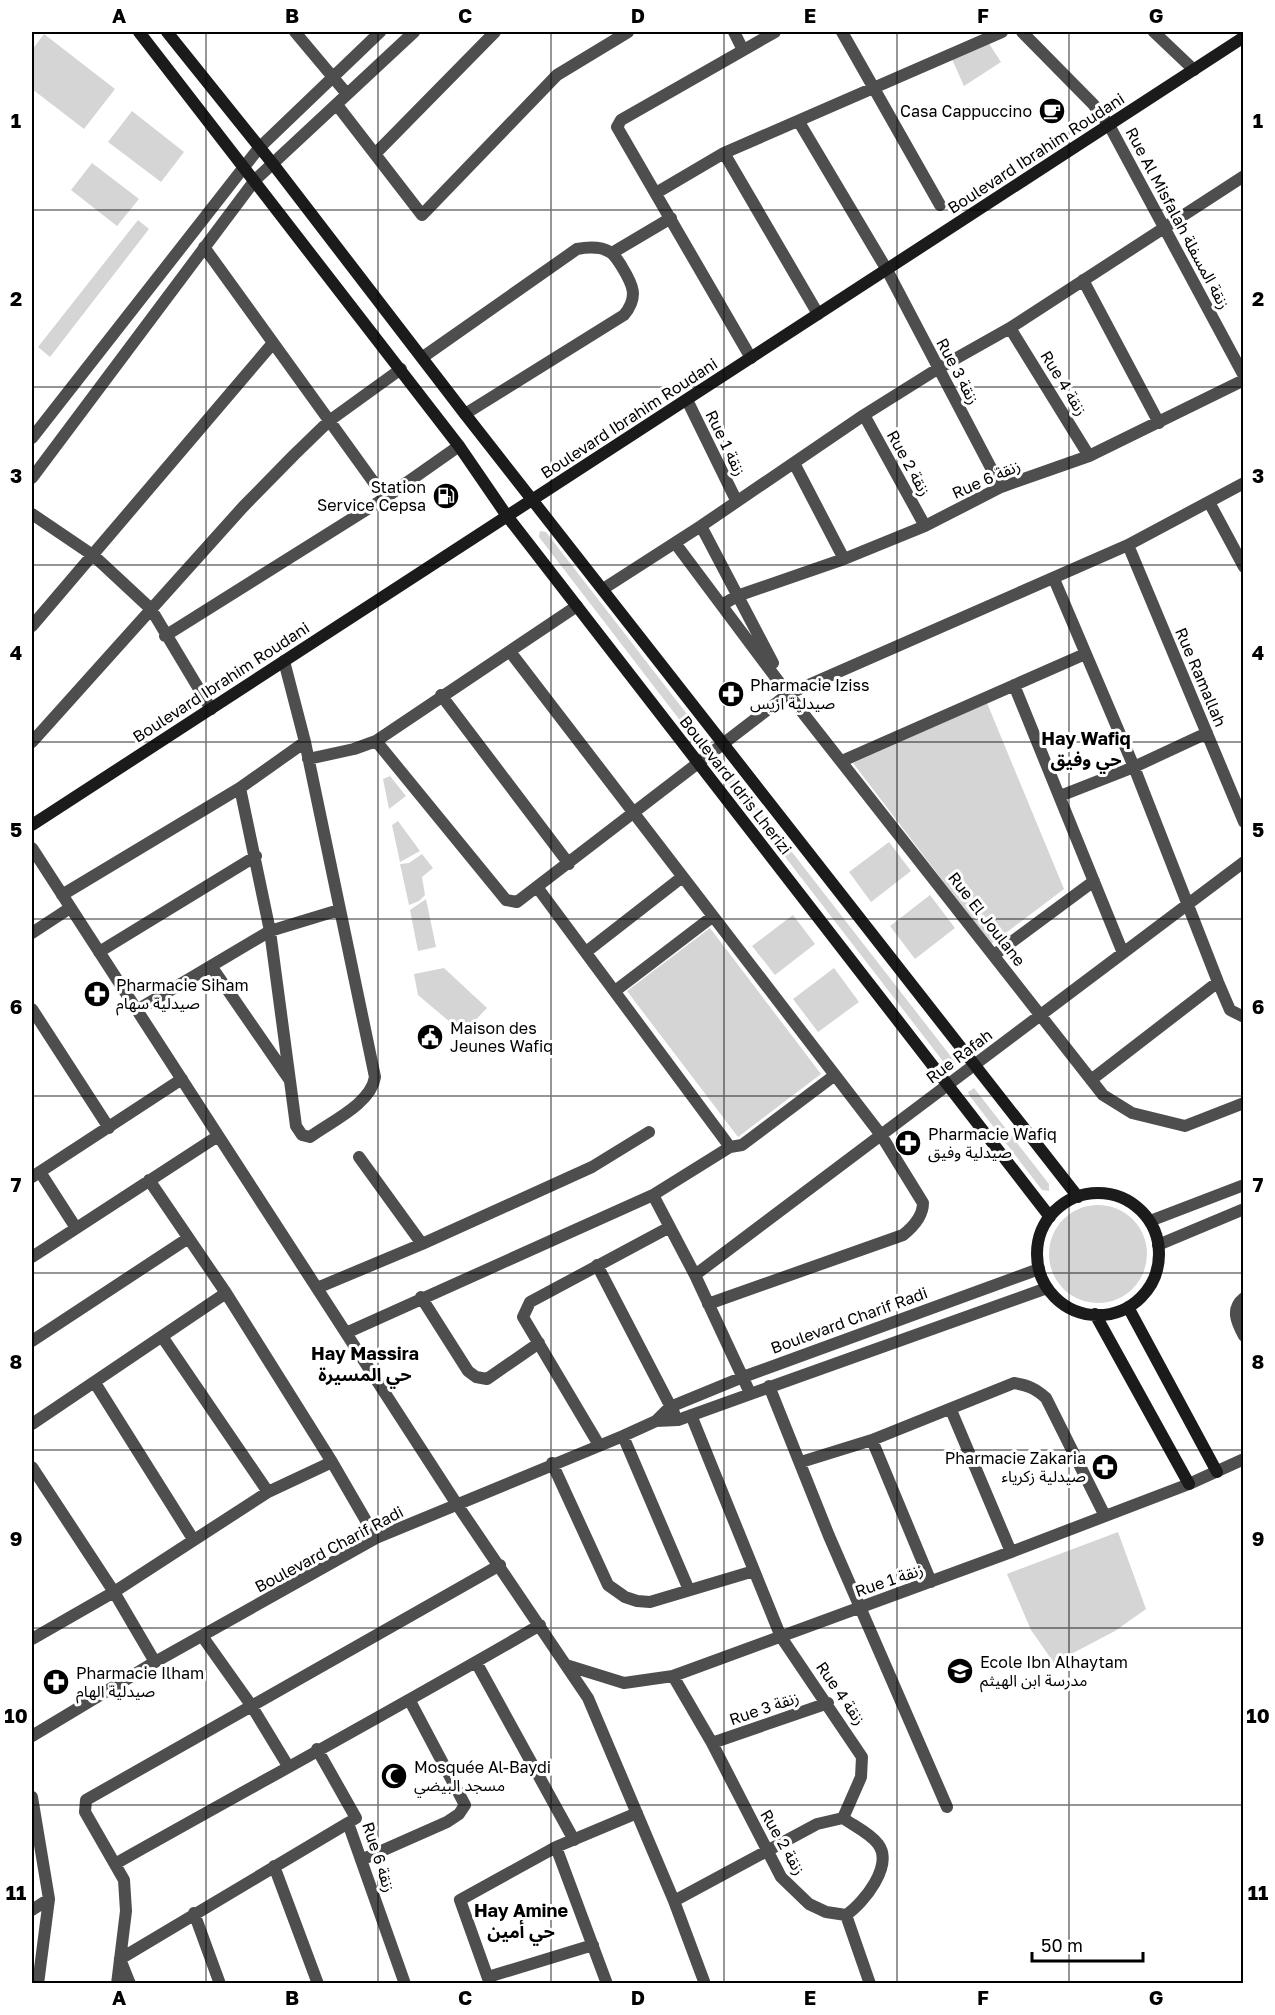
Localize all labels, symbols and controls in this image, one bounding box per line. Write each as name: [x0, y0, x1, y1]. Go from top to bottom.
text: A: [112, 3, 126, 27]
text: B: [285, 3, 299, 27]
text: C: [458, 3, 472, 27]
text: D: [631, 3, 645, 27]
text: E: [804, 3, 816, 27]
text: F: [977, 3, 989, 27]
text: G: [1149, 3, 1163, 27]
street label: Boulevard Ibrahim Roudani: [944, 88, 1128, 218]
cafe icon: Casa Cappuccino: [1037, 96, 1067, 126]
place label: Casa Cappuccino: [900, 101, 1032, 121]
text: 1: [11, 108, 21, 132]
text: 1: [1253, 108, 1263, 132]
street label: Rue Al Misfalah زنقة المسفلة: [1122, 124, 1234, 312]
text: 2: [10, 286, 22, 310]
text: 2: [1252, 286, 1264, 310]
street label: Rue 3 زنقة: [932, 334, 984, 408]
street label: Rue 4 زنقة: [1036, 347, 1092, 419]
street label: Boulevard Ibrahim Roudani: [537, 353, 721, 483]
street label: Rue 1 زنقة: [702, 407, 750, 479]
street label: Rue 2 زنقة: [883, 427, 935, 499]
street label: Rue 6 زنقة: [949, 455, 1023, 503]
text: 3: [10, 463, 22, 487]
text: 3: [1252, 463, 1264, 487]
place label: Station Service Cepsa: [317, 477, 426, 515]
fuel station icon: Station Service Cepsa: [431, 481, 461, 511]
street label: Boulevard Ibrahim Roudani: [129, 617, 313, 747]
street label: Rue Ramallah: [1171, 624, 1231, 730]
text: 4: [10, 640, 22, 664]
text: 4: [1252, 640, 1264, 664]
place label: Pharmacie Iziss صيدلية ازيس: [750, 675, 870, 713]
pharmacy icon: Pharmacie Iziss صيدلية ازيس: [716, 679, 746, 709]
street label: Boulevard Idris Lherizi: [676, 712, 796, 858]
district label: Hay Wafiq حي وفيق: [1041, 727, 1131, 774]
text: 5: [10, 817, 22, 841]
text: 5: [1252, 817, 1264, 841]
street label: Rue El Joulane: [944, 868, 1030, 970]
place label: Pharmacie Siham صيدلية سهام: [116, 975, 249, 1016]
pharmacy icon: Pharmacie Siham صيدلية سهام: [82, 979, 112, 1009]
text: 6: [10, 994, 22, 1018]
text: 6: [1252, 994, 1264, 1018]
place label: Maison des Jeunes Wafiq: [450, 1018, 553, 1056]
public building icon: Maison des Jeunes Wafiq: [415, 1022, 445, 1052]
street label: Rue Rafah: [922, 1025, 996, 1087]
place label: Pharmacie Wafiq صيدلية وفيق: [928, 1124, 1057, 1163]
pharmacy icon: Pharmacie Wafiq صيدلية وفيق: [893, 1128, 923, 1158]
text: 7: [11, 1172, 22, 1196]
text: 7: [1253, 1172, 1264, 1196]
street label: Boulevard Charif Radi: [768, 1282, 930, 1358]
district label: Hay Massira حي المسيرة: [311, 1342, 419, 1389]
text: 8: [10, 1349, 22, 1373]
text: 8: [1252, 1349, 1264, 1373]
place label: Pharmacie Zakaria صيدلية زكرياء: [945, 1448, 1086, 1486]
pharmacy icon: Pharmacie Zakaria صيدلية زكرياء: [1090, 1452, 1120, 1482]
street label: Boulevard Charif Radi: [251, 1501, 407, 1597]
text: 9: [10, 1526, 22, 1550]
text: 9: [1252, 1526, 1264, 1550]
street label: Rue 1 زنقة: [852, 1559, 926, 1601]
place label: Ecole Ibn Alhaytam مدرسة ابن الهيثم: [980, 1652, 1128, 1693]
school or university icon: Ecole Ibn Alhaytam مدرسة ابن الهيثم: [945, 1656, 975, 1686]
street label: Rue 4 زنقة: [812, 1657, 870, 1729]
place label: Pharmacie Ilham صيدلية الهام: [76, 1663, 204, 1704]
pharmacy icon: Pharmacie Ilham صيدلية الهام: [41, 1667, 71, 1697]
street label: Rue 3 زنقة: [727, 1687, 801, 1729]
text: 10: [4, 1703, 28, 1727]
text: 10: [1246, 1703, 1270, 1727]
place label: Mosquée Al-Baydi مسجد البيضي: [414, 1757, 551, 1798]
mosque icon: Mosquée Al-Baydi مسجد البيضي: [379, 1761, 409, 1791]
street label: Rue 2 زنقة: [756, 1806, 810, 1878]
street label: Rue 6 زنقة: [358, 1819, 400, 1895]
text: 11: [6, 1880, 26, 1904]
text: 11: [1248, 1880, 1268, 1904]
district label: Hay Amine حي أمين: [474, 1899, 568, 1946]
scale bar: [1032, 1925, 1143, 1963]
text: 50 m: [1041, 1934, 1083, 1956]
text: A: [112, 1985, 126, 2009]
text: B: [285, 1985, 299, 2009]
text: C: [458, 1985, 472, 2009]
text: D: [631, 1985, 645, 2009]
text: E: [804, 1985, 816, 2009]
text: F: [977, 1985, 989, 2009]
text: G: [1149, 1985, 1163, 2009]

